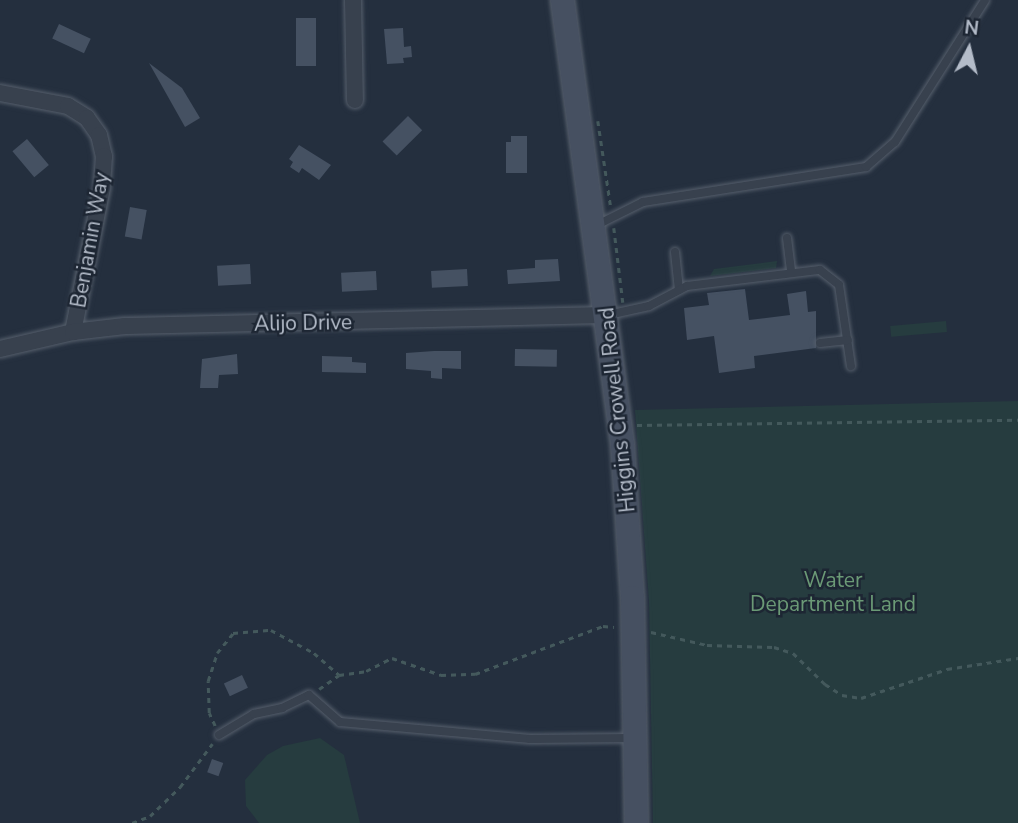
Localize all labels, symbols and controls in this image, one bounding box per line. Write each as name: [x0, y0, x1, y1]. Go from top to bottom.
north arrow: [934, 14, 1004, 84]
text: N: [963, 14, 980, 42]
street label: Benjamin Way: [66, 170, 114, 310]
street label: Higgins Crowell Road: [594, 306, 640, 514]
street label: Alijo Drive: [254, 310, 352, 336]
park label: Water Department Land: [750, 567, 916, 617]

